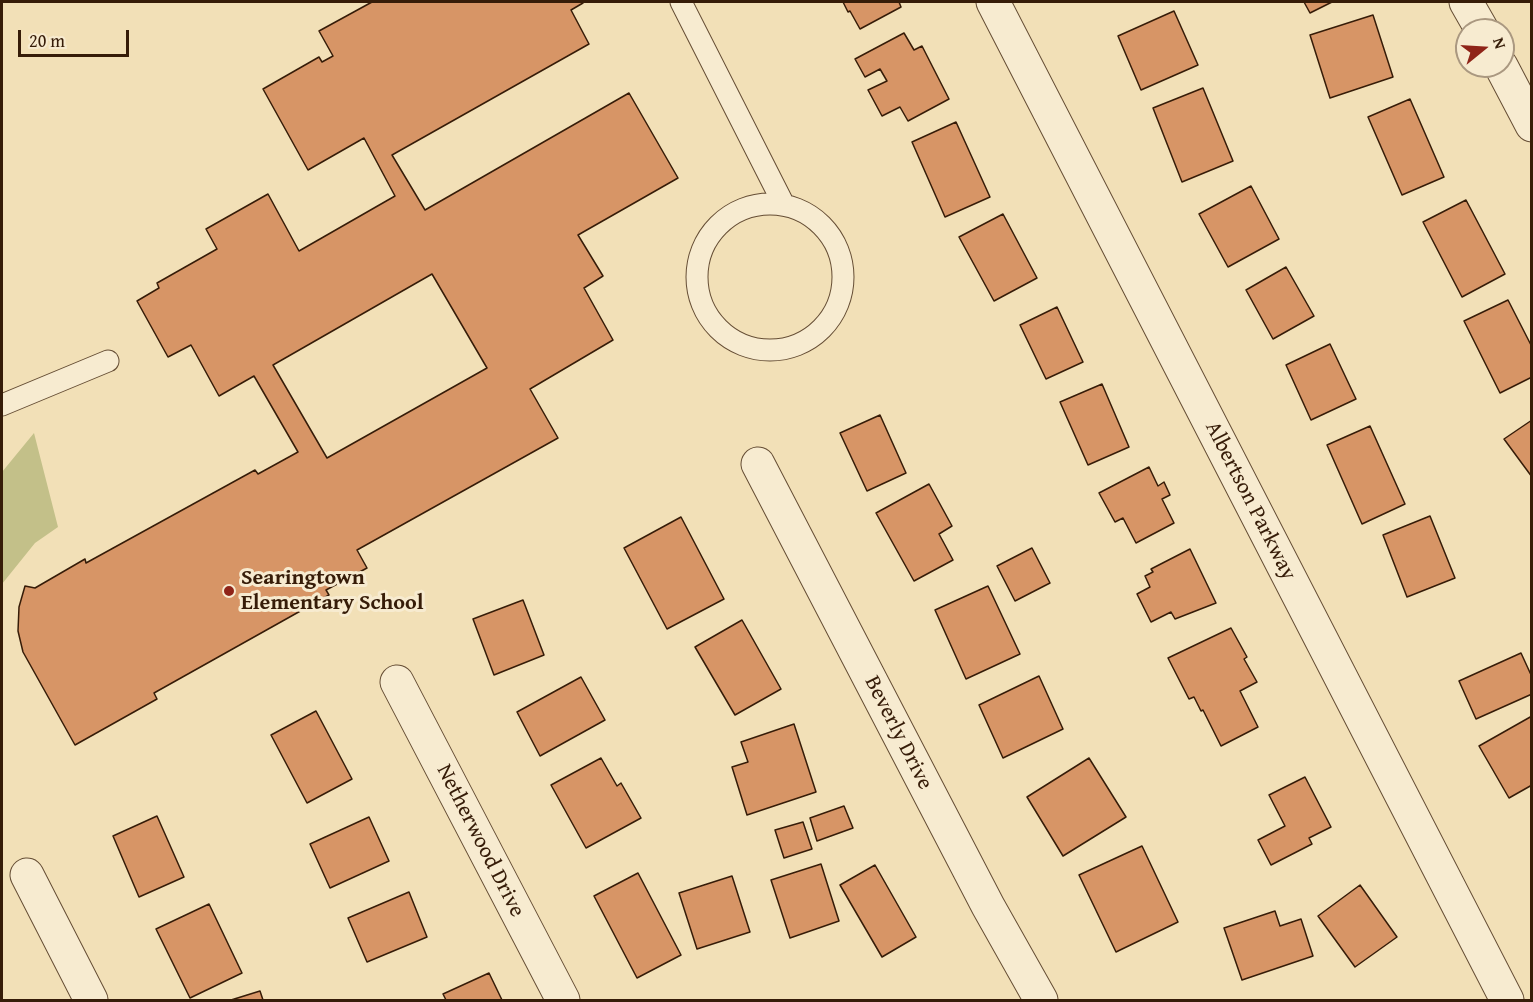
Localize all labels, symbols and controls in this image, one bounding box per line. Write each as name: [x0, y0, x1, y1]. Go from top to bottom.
scale bar: [21, 18, 132, 56]
north arrow: [1455, 18, 1515, 78]
text: 20 m: [29, 27, 65, 54]
text: N: [1487, 34, 1513, 52]
street label: Albertson Parkway: [1199, 417, 1301, 585]
place label: Searingtown Elementary School: [241, 565, 423, 616]
marker: Searingtown Elementary School: [222, 584, 236, 598]
street label: Beverly Drive: [858, 672, 938, 794]
street label: Netherwood Drive: [430, 760, 530, 922]

